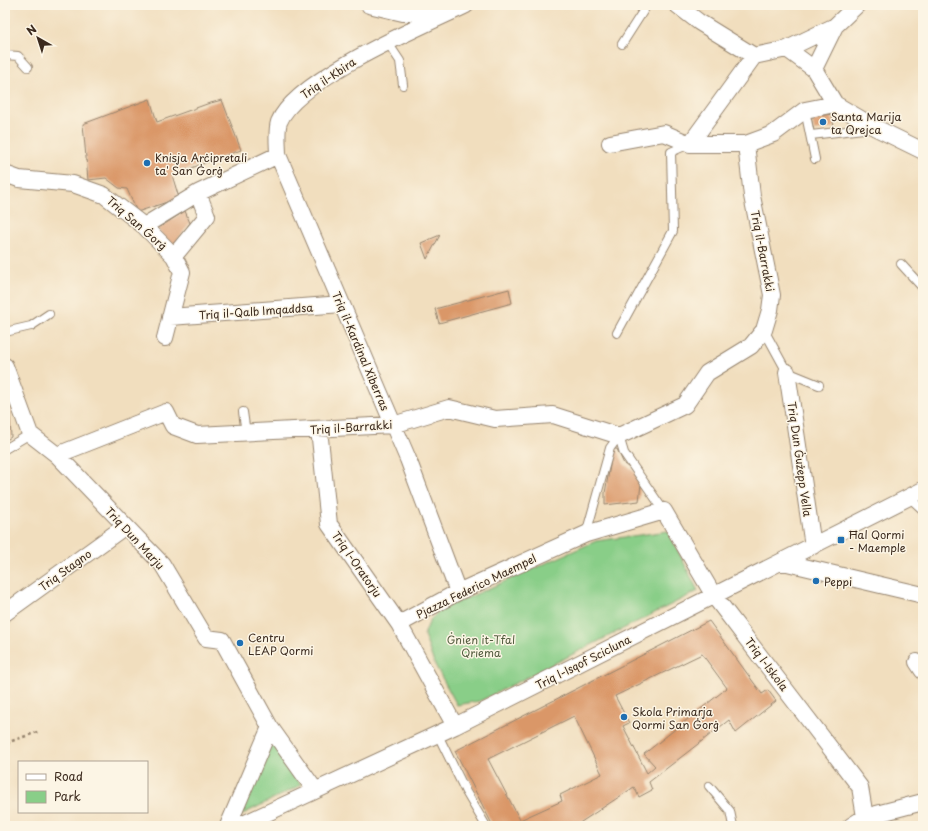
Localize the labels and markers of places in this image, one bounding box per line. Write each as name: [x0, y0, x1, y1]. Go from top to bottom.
place label: Santa Marija ta Qrejca: [831, 108, 902, 138]
marker: Santa Marija ta Qrejca: [818, 117, 828, 127]
place label: Knisja Arċipretali ta' San Ġorġ: [155, 149, 247, 179]
marker: Knisja Arċipretali ta' San Ġorġ: [142, 158, 152, 168]
place label: Ħal Qormi - Maemple: [848, 526, 906, 556]
marker: Ħal Qormi - Maemple: [836, 535, 846, 545]
place label: Peppi: [824, 573, 852, 590]
marker: Peppi: [811, 576, 821, 586]
place label: Centru LEAP Qormi: [248, 629, 313, 659]
marker: Centru LEAP Qormi: [235, 638, 245, 648]
place label: Skola Primarja Qormi San Ġorġ: [632, 703, 719, 733]
marker: Skola Primarja Qormi San Ġorġ: [619, 712, 629, 722]

